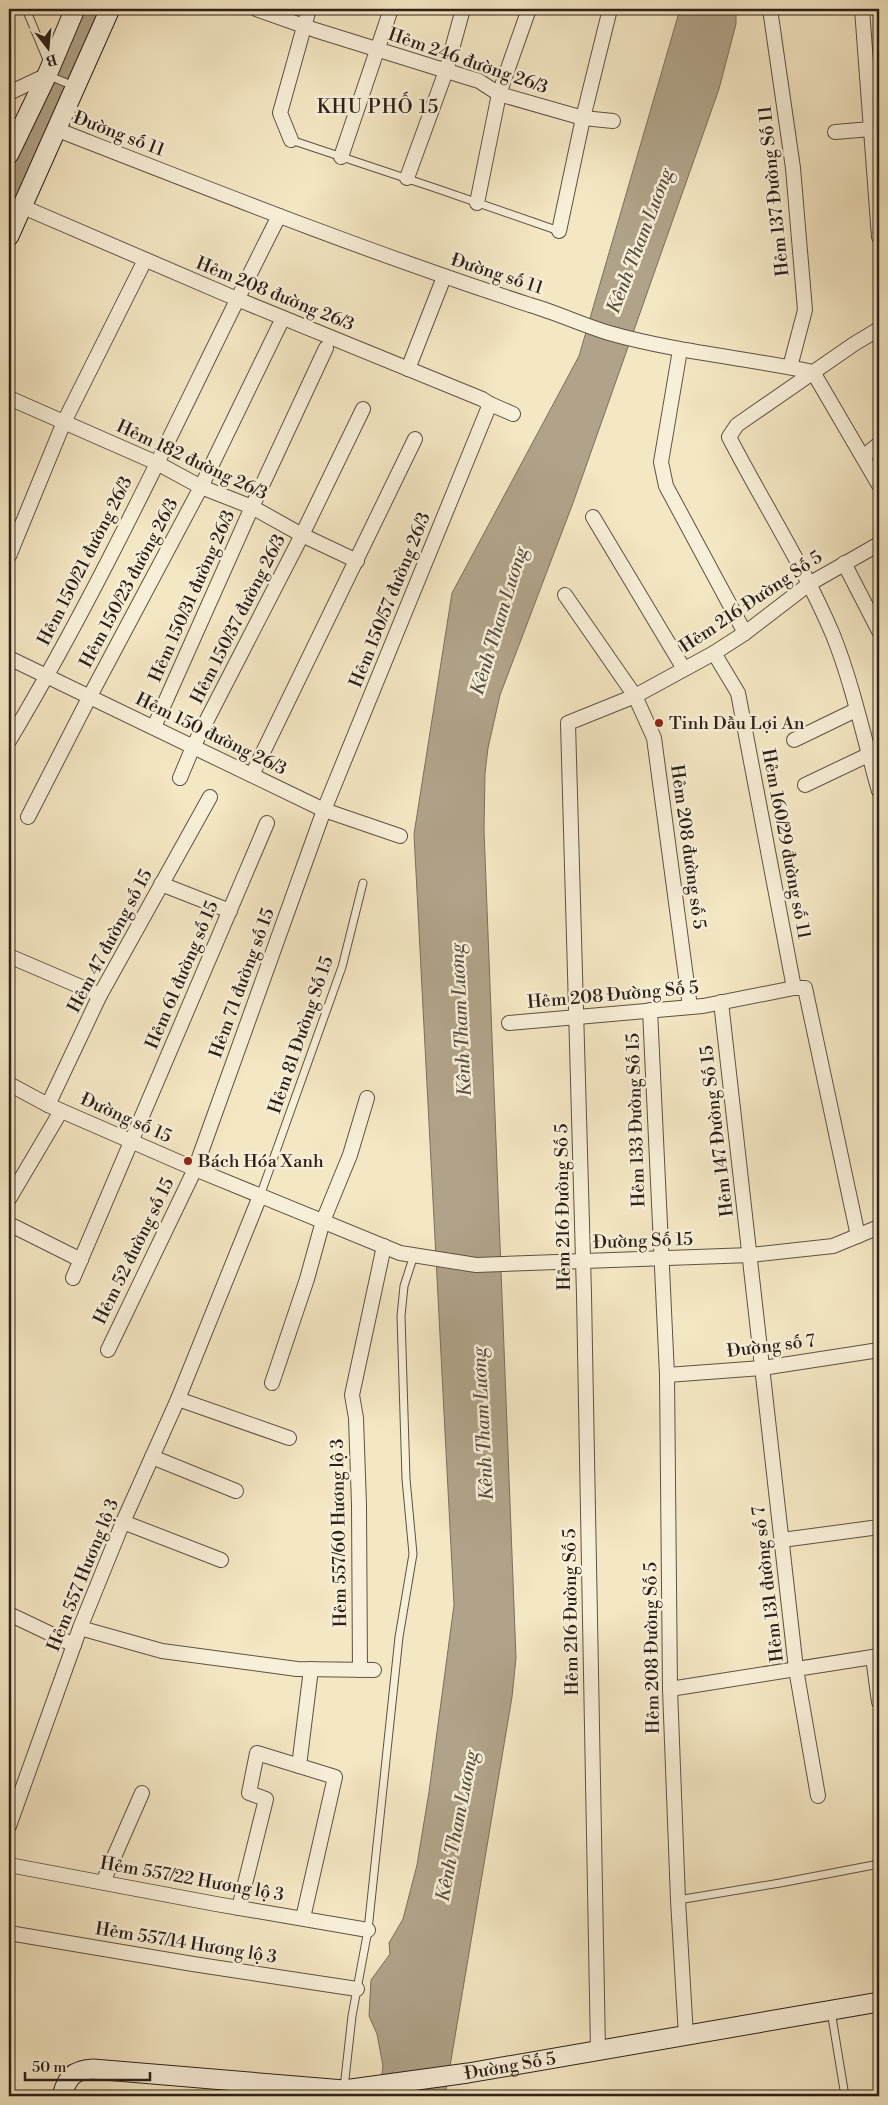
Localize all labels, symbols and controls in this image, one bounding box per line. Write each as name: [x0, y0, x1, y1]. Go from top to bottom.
north arrow: [22, 22, 72, 72]
street label: Hẻm 246 đường 26/3: [385, 23, 551, 99]
text: B: [44, 49, 59, 70]
district label: KHU PHỐ 15: [317, 91, 439, 119]
street label: Hẻm 137 Đường Số 11: [754, 104, 794, 277]
street label: Đường số 11: [70, 106, 168, 162]
water label: Kênh Tham Lương: [601, 164, 679, 317]
street label: Đường số 11: [448, 248, 546, 300]
street label: Hẻm 208 đường 26/3: [192, 252, 358, 336]
street label: Hẻm 182 đường 26/3: [113, 415, 271, 505]
street label: Hẻm 150/21 đường 26/3: [32, 472, 138, 649]
street label: Hẻm 150/23 đường 26/3: [75, 494, 183, 672]
street label: Hẻm 150/31 đường 26/3: [144, 506, 240, 686]
street label: Hẻm 150/57 đường 26/3: [344, 509, 436, 691]
street label: Hẻm 150/37 đường 26/3: [185, 530, 291, 708]
water label: Kênh Tham Lương: [465, 543, 533, 698]
street label: Hẻm 216 Đường Số 5: [675, 546, 827, 658]
street label: Hẻm 150 đường 26/3: [132, 687, 290, 781]
place label: Tinh Dầu Lợi An: [669, 712, 805, 735]
marker: Tinh Dầu Lợi An: [653, 717, 665, 729]
street label: Hẻm 160/29 đường số 11: [756, 747, 816, 941]
street label: Hẻm 208 đường số 5: [665, 763, 711, 931]
street label: Hẻm 47 đường số 15: [62, 865, 158, 1017]
street label: Hẻm 61 đường số 15: [140, 897, 224, 1052]
street label: Hẻm 71 đường số 15: [204, 905, 280, 1061]
water label: Kênh Tham Lương: [445, 942, 477, 1097]
street label: Hẻm 81 Đường Số 15: [263, 953, 339, 1117]
street label: Hẻm 208 Đường Số 5: [526, 976, 700, 1014]
street label: Hẻm 133 Đường Số 15: [621, 1032, 651, 1207]
street label: Hẻm 147 Đường Số 15: [695, 1044, 739, 1218]
street label: Đường số 15: [77, 1088, 175, 1148]
street label: Hẻm 216 Đường Số 5: [550, 1123, 576, 1291]
place label: Bách Hóa Xanh: [197, 1150, 324, 1173]
marker: Bách Hóa Xanh: [182, 1155, 194, 1167]
street label: Hẻm 52 đường số 15: [88, 1174, 180, 1328]
street label: Đường Số 15: [593, 1228, 693, 1254]
street label: Đường số 7: [725, 1329, 817, 1363]
water label: Kênh Tham Lương: [467, 1346, 499, 1501]
street label: Hẻm 557/60 Hương lộ 3: [326, 1438, 352, 1628]
street label: Hẻm 557 Hương lộ 3: [42, 1495, 124, 1655]
street label: Hẻm 131 đường số 7: [747, 1505, 789, 1663]
street label: Hẻm 216 Đường Số 5: [558, 1528, 584, 1696]
street label: Hẻm 208 Đường Số 5: [639, 1562, 665, 1734]
water label: Kênh Tham Lương: [431, 1747, 484, 1904]
street label: Hẻm 557/22 Hương lộ 3: [98, 1851, 286, 1907]
street label: Hẻm 557/14 Hương lộ 3: [93, 1917, 279, 1969]
street label: Đường Số 5: [463, 2047, 557, 2085]
scale bar: [25, 2050, 150, 2082]
text: 50 m: [32, 2058, 66, 2077]

